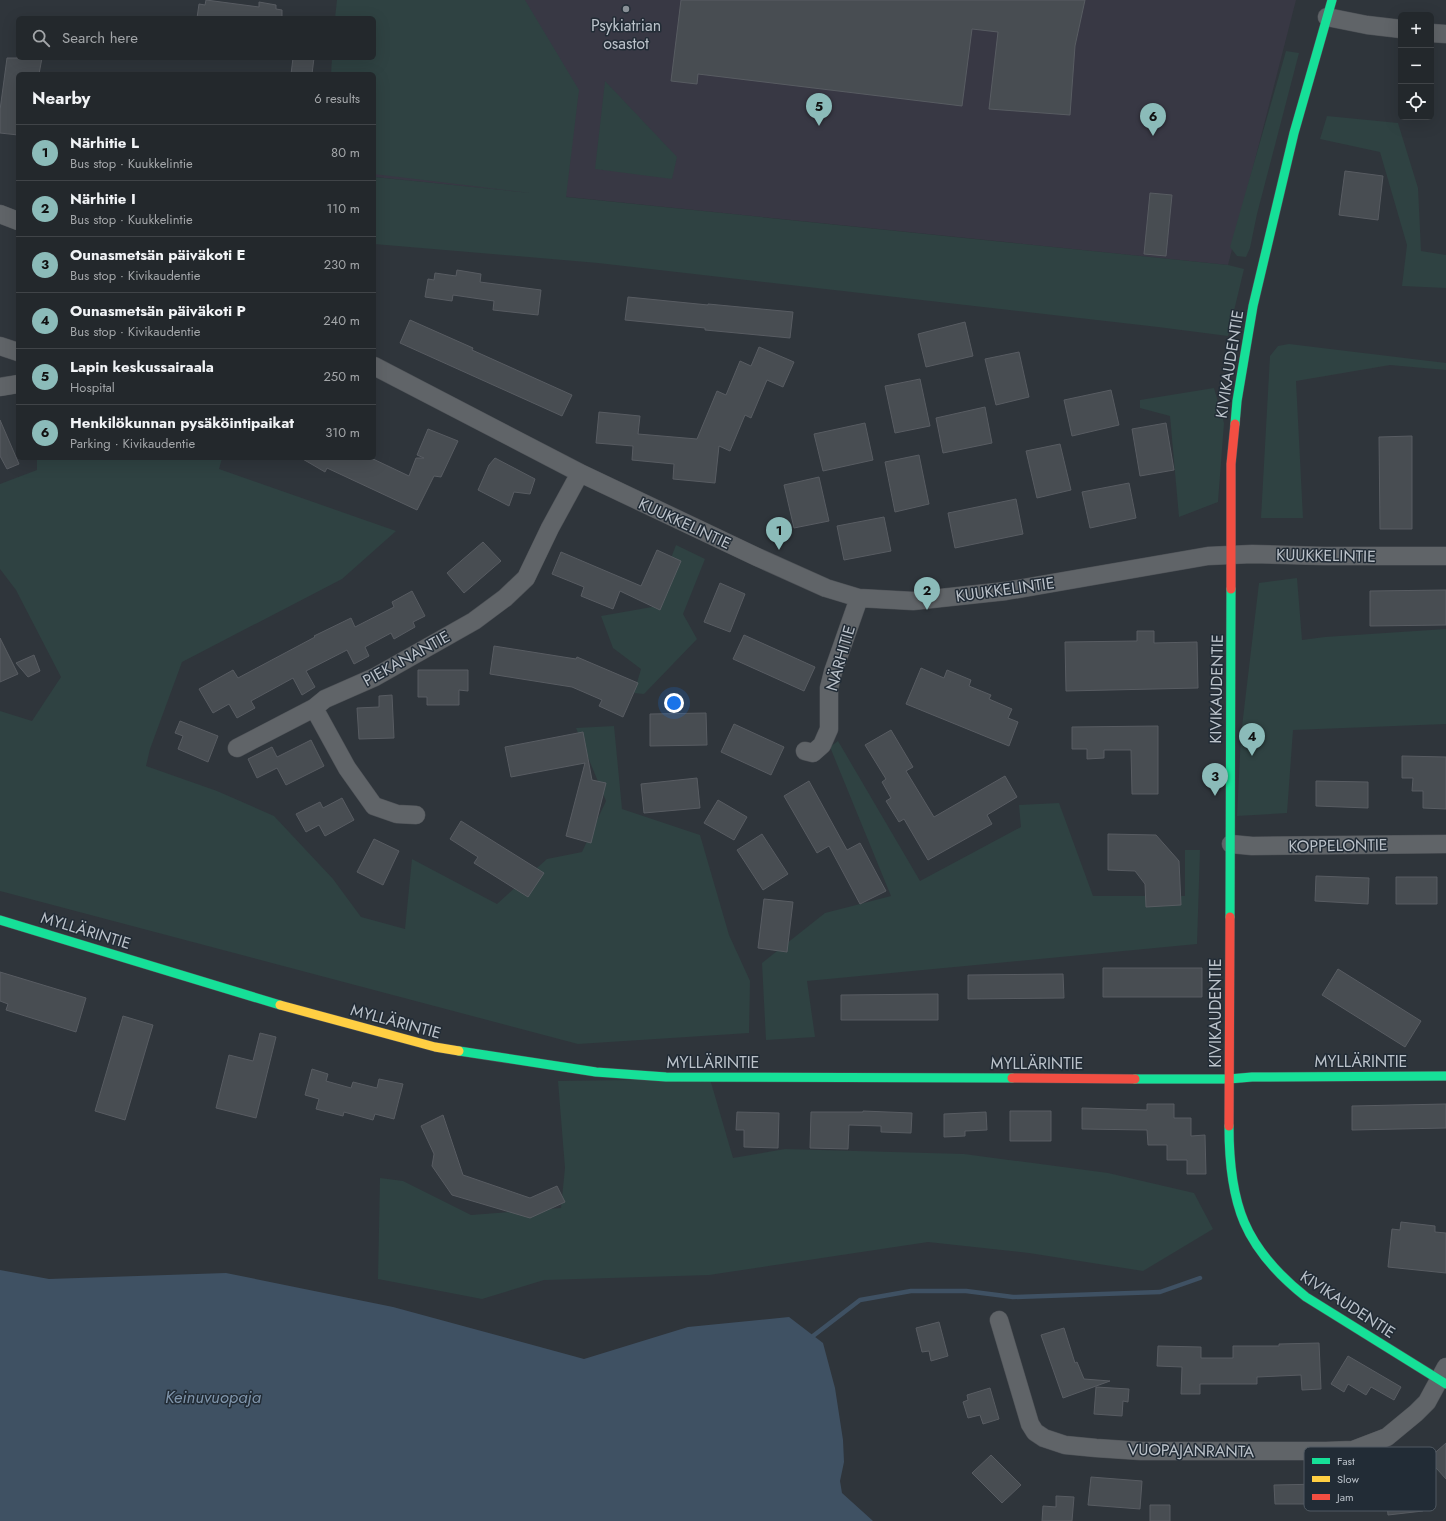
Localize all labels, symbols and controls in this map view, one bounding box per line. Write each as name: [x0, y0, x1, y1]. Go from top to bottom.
marker: Psykiatrian osastot: [621, 4, 631, 14]
map controls: [1398, 12, 1434, 120]
button: +: [1398, 12, 1434, 48]
place label: Psykiatrian osastot: [591, 14, 661, 55]
search box: [16, 16, 376, 60]
icon: search: [30, 27, 52, 49]
text: Search here: [62, 27, 138, 49]
button: −: [1398, 48, 1434, 84]
button: locate: [1398, 84, 1434, 120]
text: Nearby: [32, 86, 90, 110]
text: 6 results: [314, 89, 360, 108]
pin: 5: [806, 93, 832, 126]
pin: 6: [1140, 103, 1166, 136]
text: Närhitie L: [70, 132, 139, 154]
text: 1: [42, 143, 48, 162]
text: 80 m: [331, 143, 360, 162]
text: Bus stop · Kuukkelintie: [70, 154, 193, 173]
text: Närhitie I: [70, 188, 136, 210]
text: 2: [41, 199, 49, 218]
text: 110 m: [326, 199, 360, 218]
text: Bus stop · Kuukkelintie: [70, 210, 193, 229]
text: Ounasmetsän päiväkoti E: [70, 244, 246, 266]
text: 3: [41, 255, 49, 274]
text: 230 m: [324, 255, 360, 274]
text: Bus stop · Kivikaudentie: [70, 266, 201, 285]
text: Ounasmetsän päiväkoti P: [70, 300, 246, 322]
street label: KIVIKAUDENTIE: [1210, 308, 1249, 420]
text: 4: [40, 311, 50, 330]
text: 240 m: [323, 311, 360, 330]
text: Bus stop · Kivikaudentie: [70, 322, 201, 341]
text: Lapin keskussairaala: [70, 356, 214, 378]
text: 5: [41, 367, 49, 386]
text: 250 m: [323, 367, 360, 386]
text: Hospital: [70, 378, 115, 397]
text: Henkilökunnan pysäköintipaikat: [70, 412, 294, 434]
text: 6: [41, 423, 49, 442]
text: 310 m: [325, 423, 360, 442]
text: Parking · Kivikaudentie: [70, 434, 195, 453]
street label: KUUKKELINTIE: [635, 492, 735, 555]
pin: 1: [766, 517, 792, 550]
street label: KUUKKELINTIE: [1276, 543, 1376, 568]
street label: KUUKKELINTIE: [954, 571, 1056, 608]
pin: 2: [914, 577, 940, 610]
street label: NÄRHITIE: [820, 623, 861, 694]
street label: PIEKANANTIE: [358, 625, 454, 692]
street label: KIVIKAUDENTIE: [1204, 634, 1229, 744]
your location: [664, 693, 684, 713]
pin: 4: [1239, 723, 1265, 756]
pin: 3: [1202, 763, 1228, 796]
street label: KOPPELONTIE: [1288, 833, 1388, 858]
street label: MYLLÄRINTIE: [38, 906, 134, 955]
street label: KIVIKAUDENTIE: [1204, 958, 1227, 1068]
street label: MYLLÄRINTIE: [348, 998, 444, 1045]
street label: MYLLÄRINTIE: [1315, 1050, 1407, 1073]
street label: MYLLÄRINTIE: [667, 1051, 759, 1074]
street label: MYLLÄRINTIE: [991, 1052, 1083, 1075]
street label: KIVIKAUDENTIE: [1296, 1265, 1400, 1344]
water label: Keinuvuopaja: [165, 1385, 262, 1409]
street label: VUOPAJANRANTA: [1128, 1438, 1255, 1463]
legend: [1304, 1447, 1436, 1511]
text: Fast: [1337, 1453, 1355, 1469]
text: Slow: [1337, 1471, 1359, 1487]
text: Jam: [1335, 1489, 1354, 1505]

